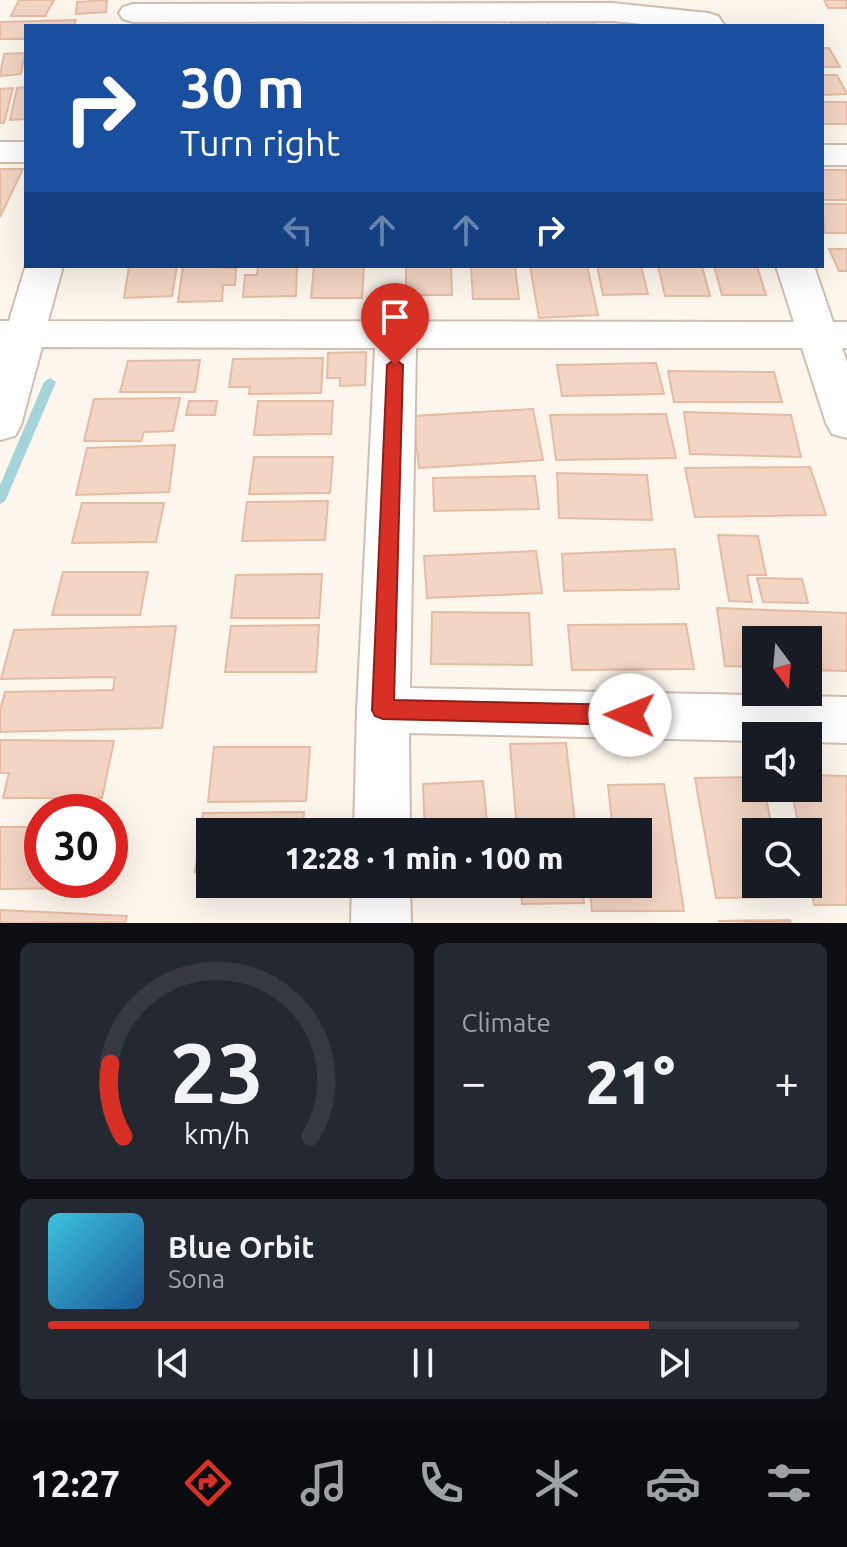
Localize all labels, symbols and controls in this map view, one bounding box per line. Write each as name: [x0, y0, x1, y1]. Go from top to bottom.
icon: right: [48, 56, 152, 160]
text: 30 m: [180, 56, 305, 119]
text: Turn right: [180, 122, 340, 163]
icon: left: [276, 208, 320, 252]
icon: ahead: [360, 208, 404, 252]
icon: ahead: [444, 208, 488, 252]
icon: right: [528, 208, 572, 252]
pin: [361, 283, 429, 365]
icon: arrive: [373, 295, 417, 339]
north arrow: [742, 626, 822, 706]
map controls: [742, 626, 822, 898]
position arrow: [588, 673, 672, 757]
button: sound: [742, 722, 822, 802]
speed limit sign: 30: [24, 794, 128, 898]
button: search: [742, 818, 822, 898]
text: 12:28 · 1 min · 100 m: [285, 841, 563, 875]
text: Climate: [462, 1008, 551, 1037]
text: 23: [170, 1025, 264, 1119]
text: 21°: [586, 1048, 675, 1115]
text: −: [462, 1057, 486, 1106]
text: +: [774, 1057, 799, 1106]
text: km/h: [184, 1117, 250, 1149]
text: Blue Orbit: [168, 1230, 314, 1264]
text: Sona: [168, 1264, 225, 1293]
icon: previous: [151, 1341, 195, 1385]
icon: pause: [401, 1341, 445, 1385]
icon: next: [652, 1341, 696, 1385]
icon: directions: [180, 1455, 236, 1511]
icon: music: [296, 1455, 352, 1511]
icon: phone: [413, 1455, 469, 1511]
icon: climate: [529, 1455, 585, 1511]
icon: car: [645, 1455, 701, 1511]
icon: filters: [761, 1455, 817, 1511]
text: 12:27: [30, 1463, 120, 1504]

